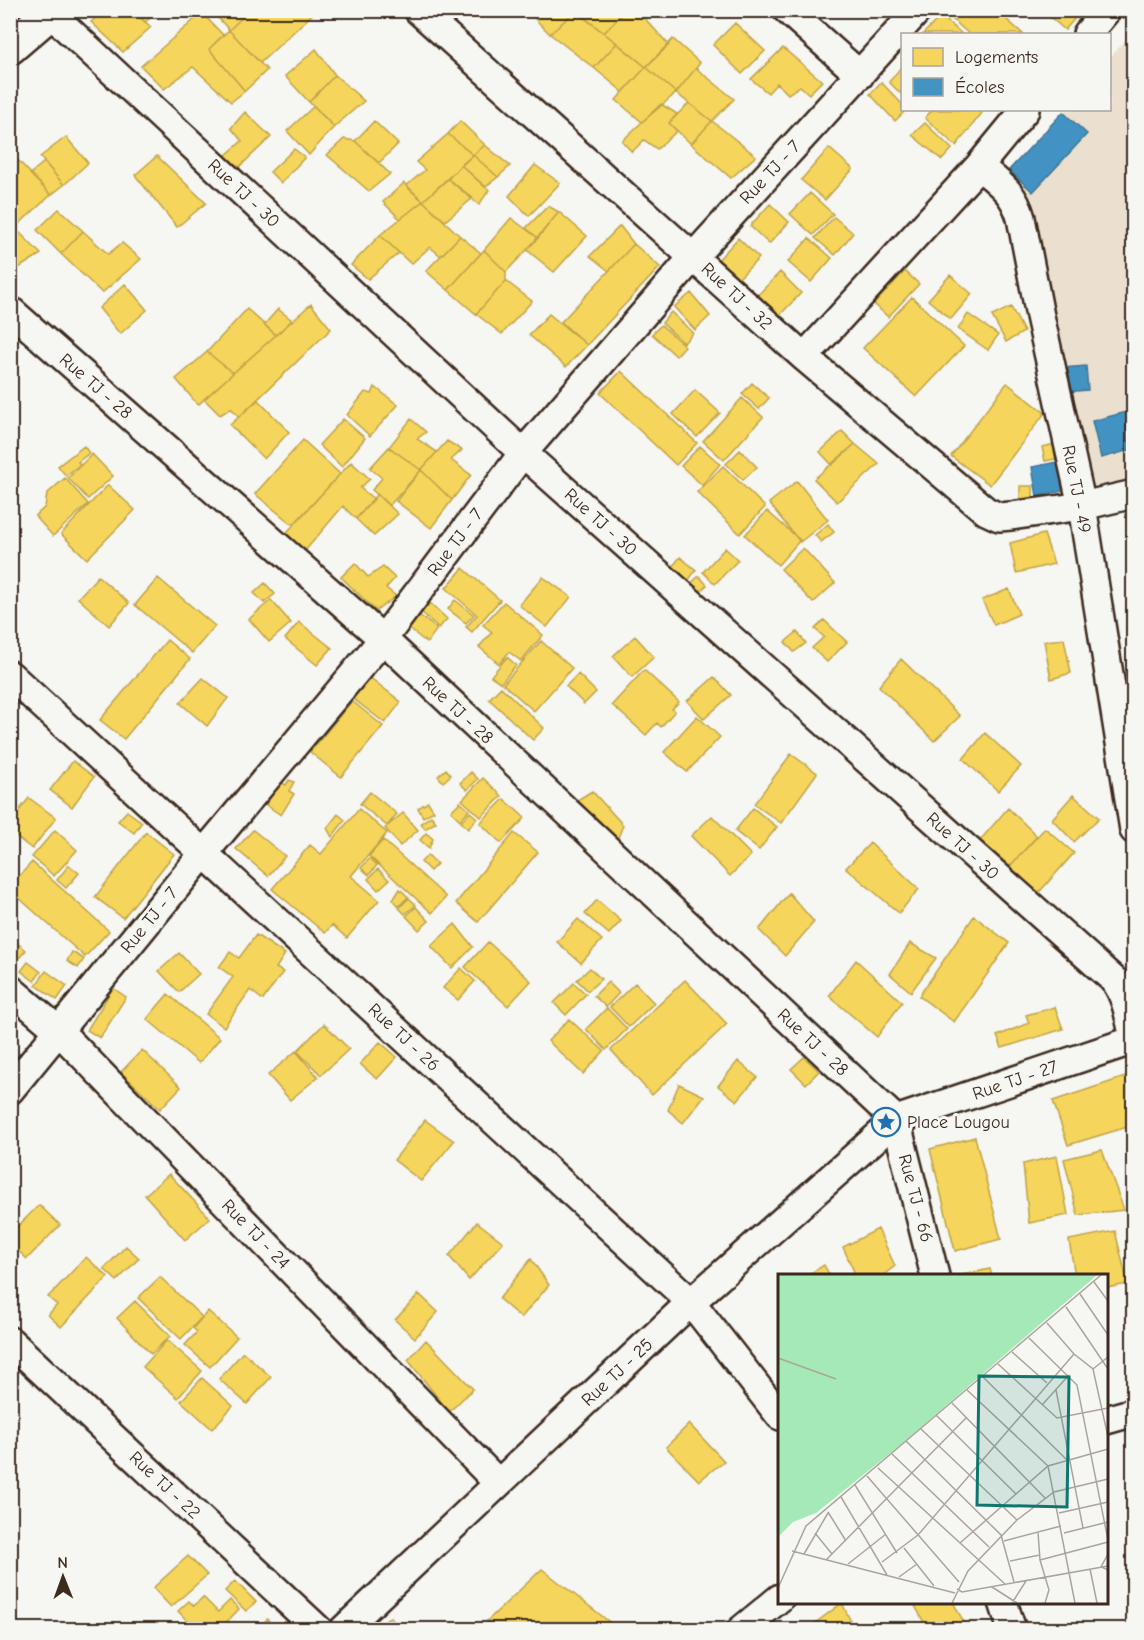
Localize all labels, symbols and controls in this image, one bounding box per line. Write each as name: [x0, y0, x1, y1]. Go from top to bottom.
legend: [901, 33, 1111, 111]
text: Logements: [955, 47, 1038, 68]
text: Écoles: [955, 76, 1005, 98]
street label: Rue TJ - 7: [736, 136, 805, 208]
street label: Rue TJ - 30: [203, 155, 284, 232]
street label: Rue TJ - 32: [697, 258, 776, 334]
street label: Rue TJ - 28: [55, 349, 136, 424]
street label: Rue TJ - 49: [1058, 443, 1095, 535]
street label: Rue TJ - 30: [560, 484, 641, 561]
street label: Rue TJ - 7: [423, 504, 488, 580]
street label: Rue TJ - 28: [418, 672, 498, 749]
street label: Rue TJ - 30: [922, 808, 1003, 885]
street label: Rue TJ - 7: [116, 883, 183, 958]
street label: Rue TJ - 26: [364, 999, 444, 1076]
street label: Rue TJ - 28: [773, 1004, 853, 1081]
street label: Rue TJ - 27: [970, 1056, 1061, 1105]
place icon: Place Lougou: [870, 1106, 902, 1138]
place label: Place Lougou: [907, 1112, 1010, 1133]
street label: Rue TJ - 66: [894, 1152, 937, 1244]
street label: Rue TJ - 24: [217, 1195, 294, 1274]
inset map: [778, 1274, 1108, 1604]
street label: Rue TJ - 25: [577, 1334, 657, 1411]
street label: Rue TJ - 22: [125, 1447, 205, 1524]
north arrow: [33, 1547, 93, 1607]
text: N: [57, 1554, 68, 1572]

